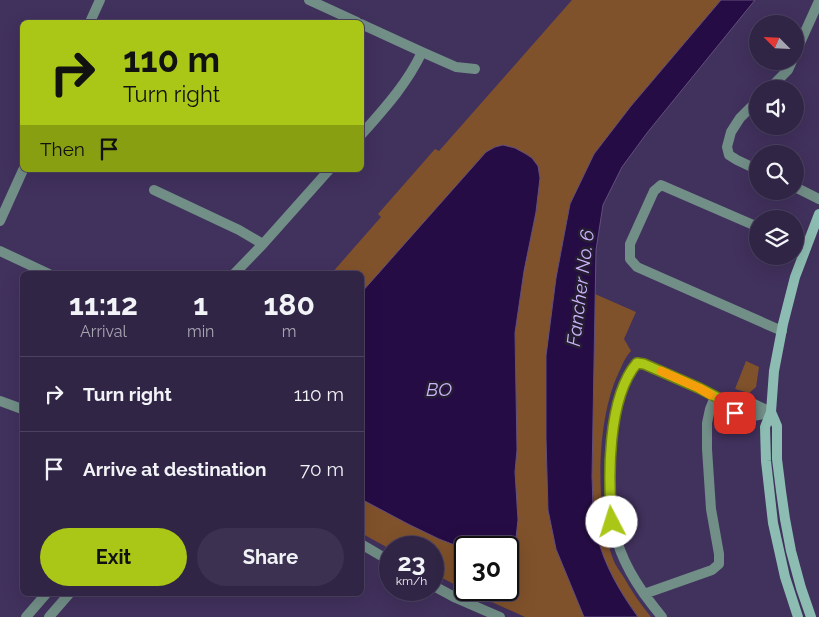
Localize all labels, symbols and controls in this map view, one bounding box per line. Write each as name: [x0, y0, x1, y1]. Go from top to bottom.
north arrow: [749, 15, 804, 70]
map controls: [749, 15, 804, 265]
text: 110 m: [123, 39, 220, 80]
icon: right: [40, 40, 105, 105]
button: sound: [749, 80, 804, 135]
text: Turn right: [123, 81, 220, 107]
icon: arrive: [95, 135, 123, 163]
text: Then: [40, 138, 85, 160]
button: search: [749, 145, 804, 200]
button: layers: [749, 210, 804, 265]
water label: Fancher No. 6: [562, 228, 598, 348]
text: 11:12: [69, 287, 138, 322]
text: 1: [193, 287, 208, 322]
text: 180: [264, 287, 315, 322]
text: Arrival: [80, 322, 127, 341]
text: min: [187, 322, 214, 341]
text: m: [282, 322, 297, 341]
water label: BO: [426, 378, 452, 400]
icon: right: [40, 380, 68, 408]
text: Turn right: [83, 383, 172, 405]
text: 110 m: [294, 383, 344, 405]
pin: [714, 392, 756, 434]
icon: arrive: [721, 399, 749, 427]
icon: arrive: [40, 455, 68, 483]
text: Arrive at destination: [83, 458, 267, 480]
text: 70 m: [300, 458, 344, 480]
position arrow: [585, 495, 637, 547]
button: Exit: [40, 528, 187, 586]
button: Share: [197, 528, 344, 586]
speed limit sign: 30: [454, 536, 519, 601]
text: 23: [397, 547, 426, 577]
text: km/h: [396, 574, 427, 588]

